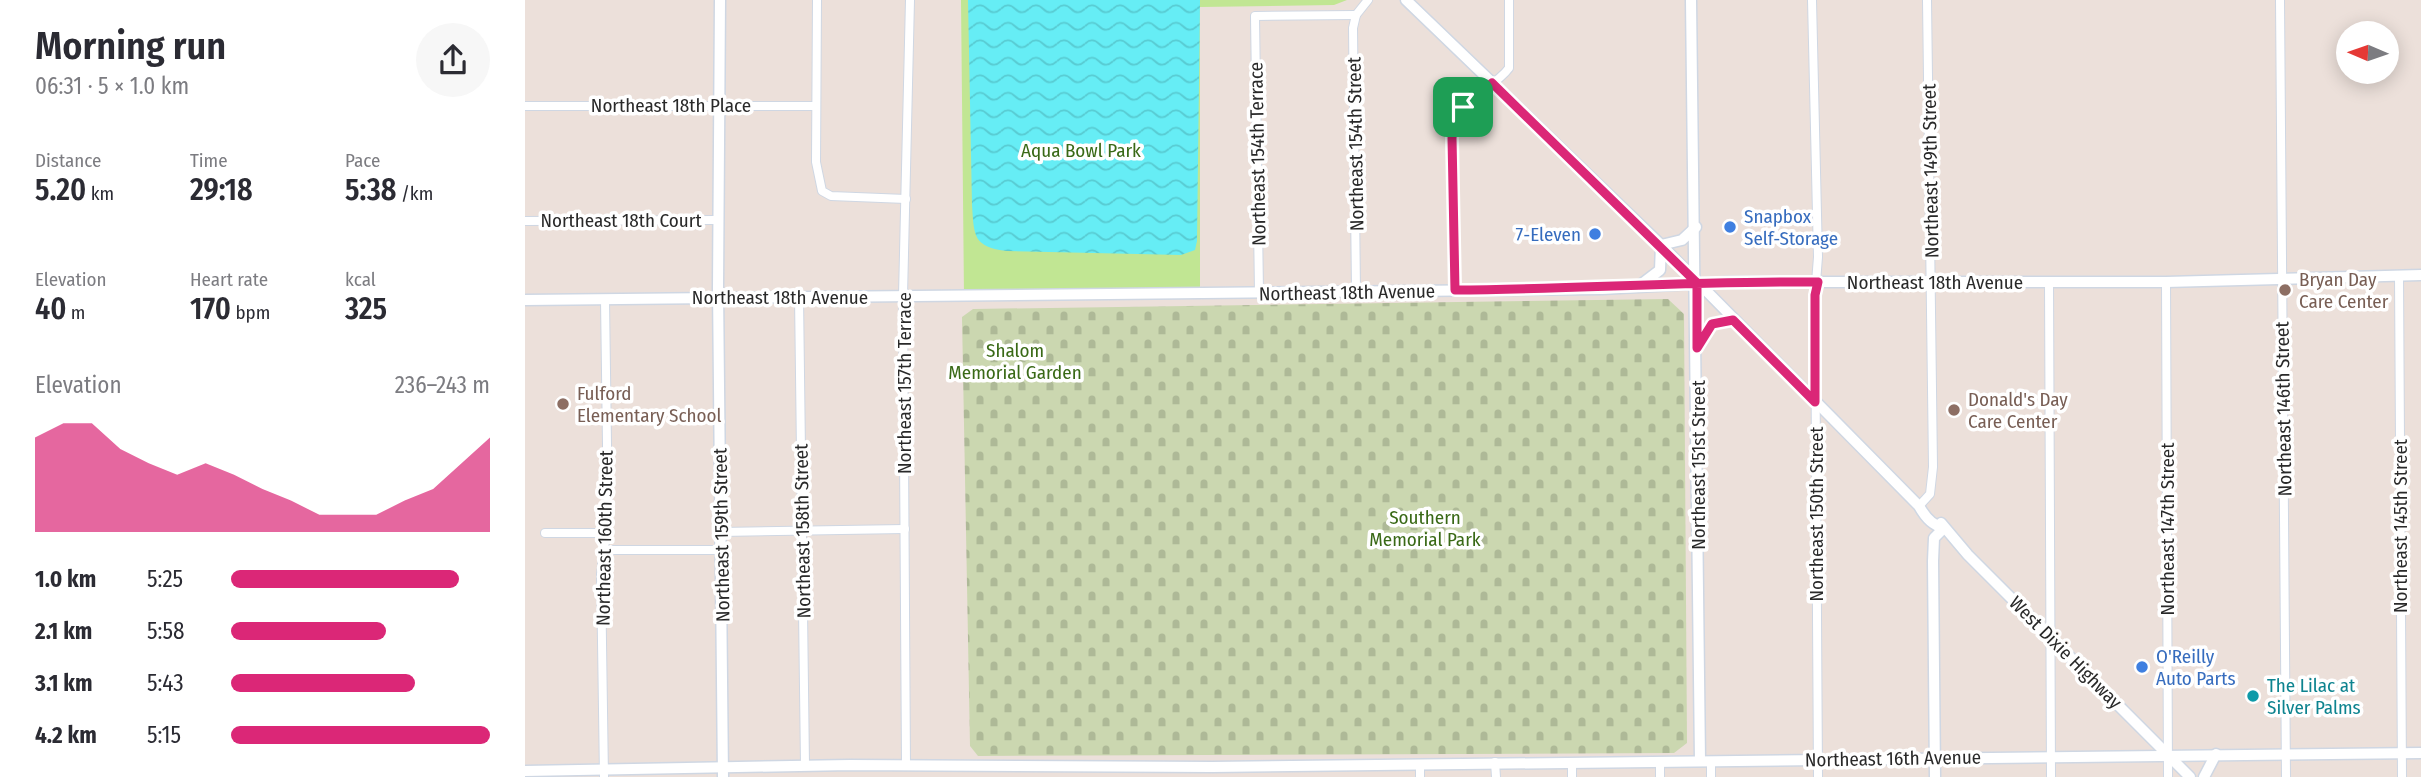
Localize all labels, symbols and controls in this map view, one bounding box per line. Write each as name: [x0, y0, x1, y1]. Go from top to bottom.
north arrow: [2336, 21, 2399, 84]
map controls: [2336, 21, 2399, 84]
text: Morning run: [35, 23, 226, 69]
button: share: [416, 23, 490, 97]
street label: Northeast 154th Street: [1342, 56, 1369, 231]
street label: Northeast 154th Terrace: [1244, 62, 1271, 246]
text: 06:31 · 5 × 1.0 km: [35, 72, 189, 100]
pin: [1433, 77, 1493, 137]
street label: Northeast 149th Street: [1917, 83, 1944, 258]
icon: arrive: [1444, 88, 1482, 126]
street label: Northeast 18th Place: [591, 94, 751, 117]
park label: Aqua Bowl Park: [1021, 139, 1141, 162]
text: Distance: [35, 149, 102, 172]
text: Time: [190, 149, 228, 172]
text: Pace: [345, 149, 380, 172]
text: 5.20: [35, 172, 86, 208]
text: 29:18: [190, 172, 253, 208]
text: 5:38: [345, 172, 396, 208]
text: km: [86, 182, 114, 205]
text: /km: [396, 182, 433, 205]
place label: Snapbox Self-Storage: [1744, 205, 1838, 250]
street label: Northeast 18th Court: [540, 209, 702, 232]
marker: Snapbox Self-Storage: [1722, 219, 1738, 235]
place label: 7-Eleven: [1516, 223, 1581, 246]
marker: 7-Eleven: [1587, 226, 1603, 242]
text: Elevation: [35, 268, 107, 291]
text: Heart rate: [190, 268, 268, 291]
text: kcal: [345, 268, 376, 291]
place label: Bryan Day Care Center: [2299, 268, 2389, 313]
street label: Northeast 18th Avenue: [1847, 271, 2023, 294]
street label: Northeast 18th Avenue: [1259, 279, 1435, 306]
marker: Bryan Day Care Center: [2277, 282, 2293, 298]
street label: Northeast 18th Avenue: [692, 286, 868, 309]
text: 40: [35, 291, 66, 327]
text: 170: [190, 291, 231, 327]
text: 325: [345, 291, 387, 327]
street label: Northeast 157th Terrace: [893, 292, 916, 474]
text: m: [66, 301, 85, 324]
text: bpm: [231, 301, 270, 324]
street label: Northeast 146th Street: [2270, 321, 2297, 497]
park label: Shalom Memorial Garden: [948, 339, 1082, 384]
text: Elevation: [35, 371, 122, 399]
text: 236–243 m: [395, 371, 490, 399]
street label: Northeast 151st Street: [1687, 379, 1710, 550]
place label: Fulford Elementary School: [577, 382, 722, 427]
place label: Donald's Day Care Center: [1968, 388, 2068, 433]
marker: Fulford Elementary School: [555, 396, 571, 412]
marker: Donald's Day Care Center: [1946, 402, 1962, 418]
street label: Northeast 150th Street: [1805, 426, 1828, 602]
street label: Northeast 145th Street: [2389, 438, 2412, 613]
street label: Northeast 147th Street: [2156, 442, 2179, 615]
street label: Northeast 158th Street: [789, 443, 816, 618]
street label: Northeast 159th Street: [708, 447, 735, 622]
street label: Northeast 160th Street: [591, 449, 618, 626]
park label: Southern Memorial Park: [1369, 506, 1481, 551]
text: 1.0 km: [35, 565, 96, 593]
text: 5:25: [147, 565, 183, 593]
street label: West Dixie Highway: [2004, 591, 2127, 714]
text: 2.1 km: [35, 617, 92, 645]
text: 5:58: [147, 617, 185, 645]
place label: O'Reilly Auto Parts: [2156, 645, 2236, 690]
marker: O'Reilly Auto Parts: [2134, 659, 2150, 675]
text: 3.1 km: [35, 669, 93, 697]
text: 5:43: [147, 669, 184, 697]
place label: The Lilac at Silver Palms: [2267, 674, 2361, 719]
marker: The Lilac at Silver Palms: [2245, 688, 2261, 704]
text: 4.2 km: [35, 721, 97, 749]
text: 5:15: [147, 721, 181, 749]
street label: Northeast 16th Avenue: [1805, 745, 1981, 772]

